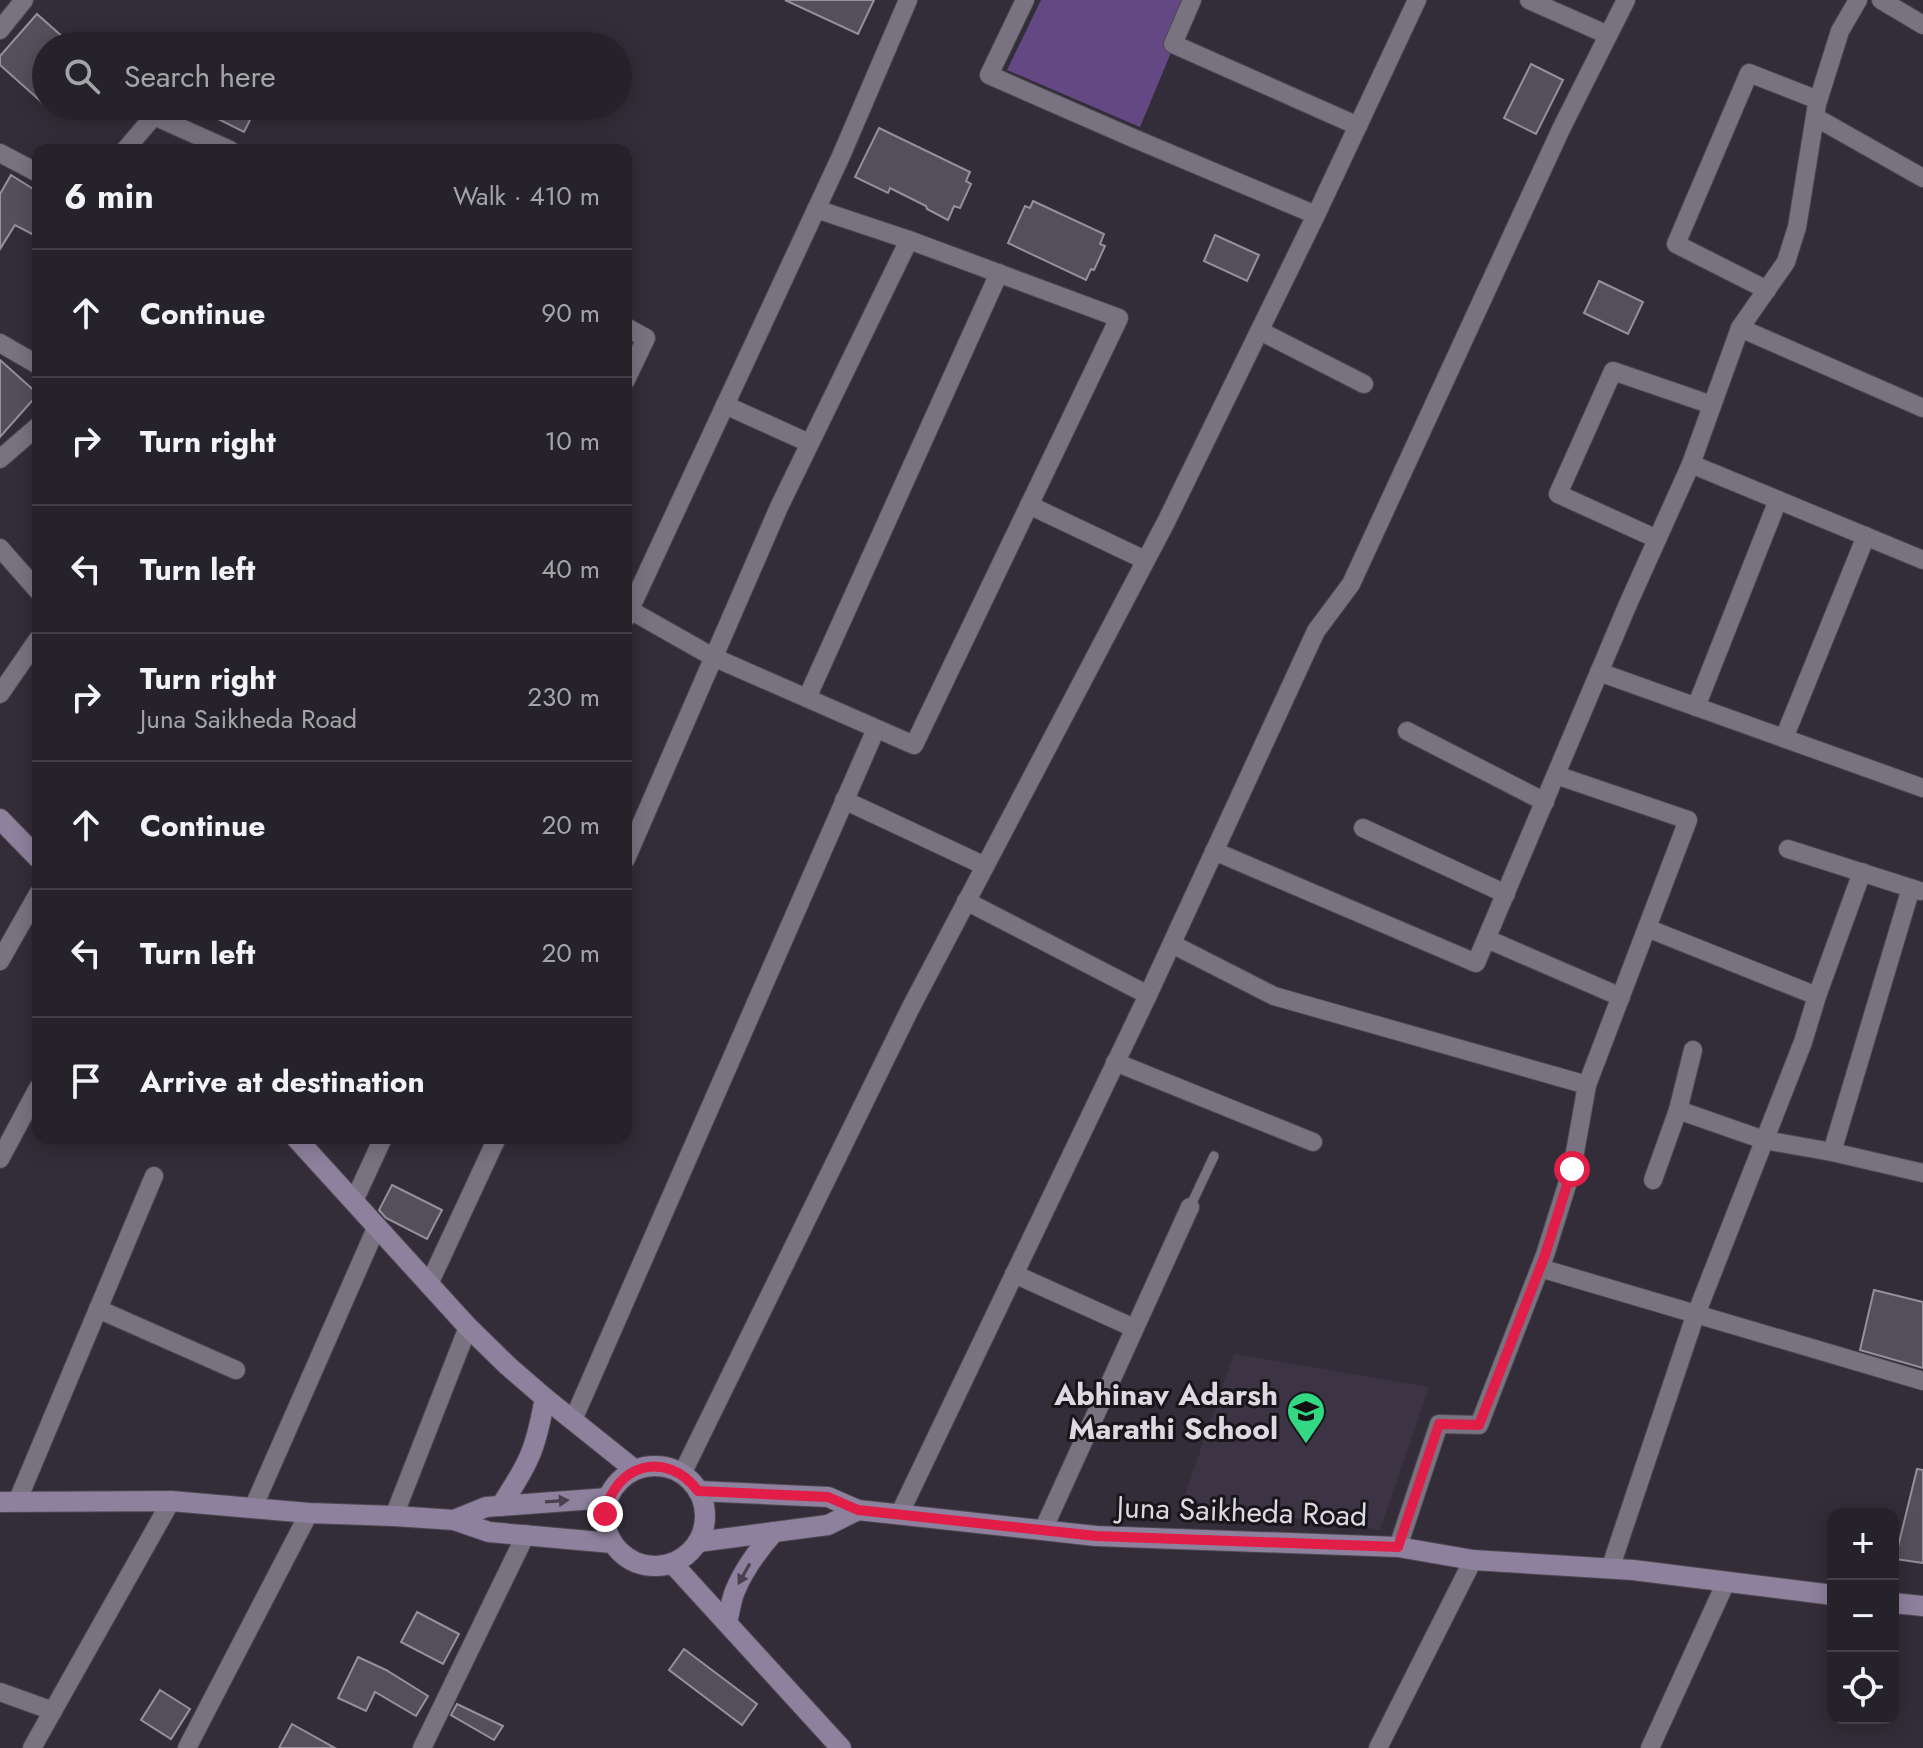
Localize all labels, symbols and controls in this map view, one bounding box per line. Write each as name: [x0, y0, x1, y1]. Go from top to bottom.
search box: [32, 32, 632, 120]
icon: search: [60, 54, 104, 98]
text: Search here: [124, 55, 276, 98]
text: 6 min: [64, 172, 154, 221]
text: Walk · 410 m: [453, 177, 600, 215]
icon: ahead: [64, 291, 108, 335]
text: Continue: [140, 292, 266, 335]
text: 90 m: [541, 294, 600, 332]
icon: right: [64, 419, 108, 463]
text: Turn right: [140, 420, 276, 463]
text: 10 m: [545, 422, 600, 460]
icon: left: [64, 547, 108, 591]
text: Turn left: [140, 548, 255, 591]
text: 40 m: [541, 550, 600, 588]
text: Turn right: [140, 657, 276, 700]
icon: right: [64, 675, 108, 719]
text: 230 m: [527, 678, 600, 716]
text: Juna Saikheda Road: [140, 700, 357, 738]
icon: ahead: [64, 803, 108, 847]
text: Continue: [140, 804, 266, 847]
text: 20 m: [542, 806, 600, 844]
icon: left: [64, 931, 108, 975]
text: Turn left: [140, 932, 255, 975]
text: 20 m: [542, 934, 600, 972]
icon: arrive: [64, 1059, 108, 1103]
text: Arrive at destination: [140, 1060, 425, 1103]
route start: [1554, 1151, 1590, 1187]
place label: Abhinav Adarsh Marathi School: [1053, 1373, 1278, 1450]
school or university icon: Abhinav Adarsh Marathi School: [1285, 1390, 1327, 1445]
street label: Juna Saikheda Road: [1112, 1485, 1368, 1537]
one-way arrow: [545, 1494, 570, 1507]
route end: [587, 1496, 623, 1532]
map controls: [1827, 1508, 1899, 1724]
button: +: [1827, 1508, 1899, 1580]
one-way arrow: [738, 1563, 752, 1585]
button: −: [1827, 1580, 1899, 1652]
button: locate: [1827, 1652, 1899, 1724]

